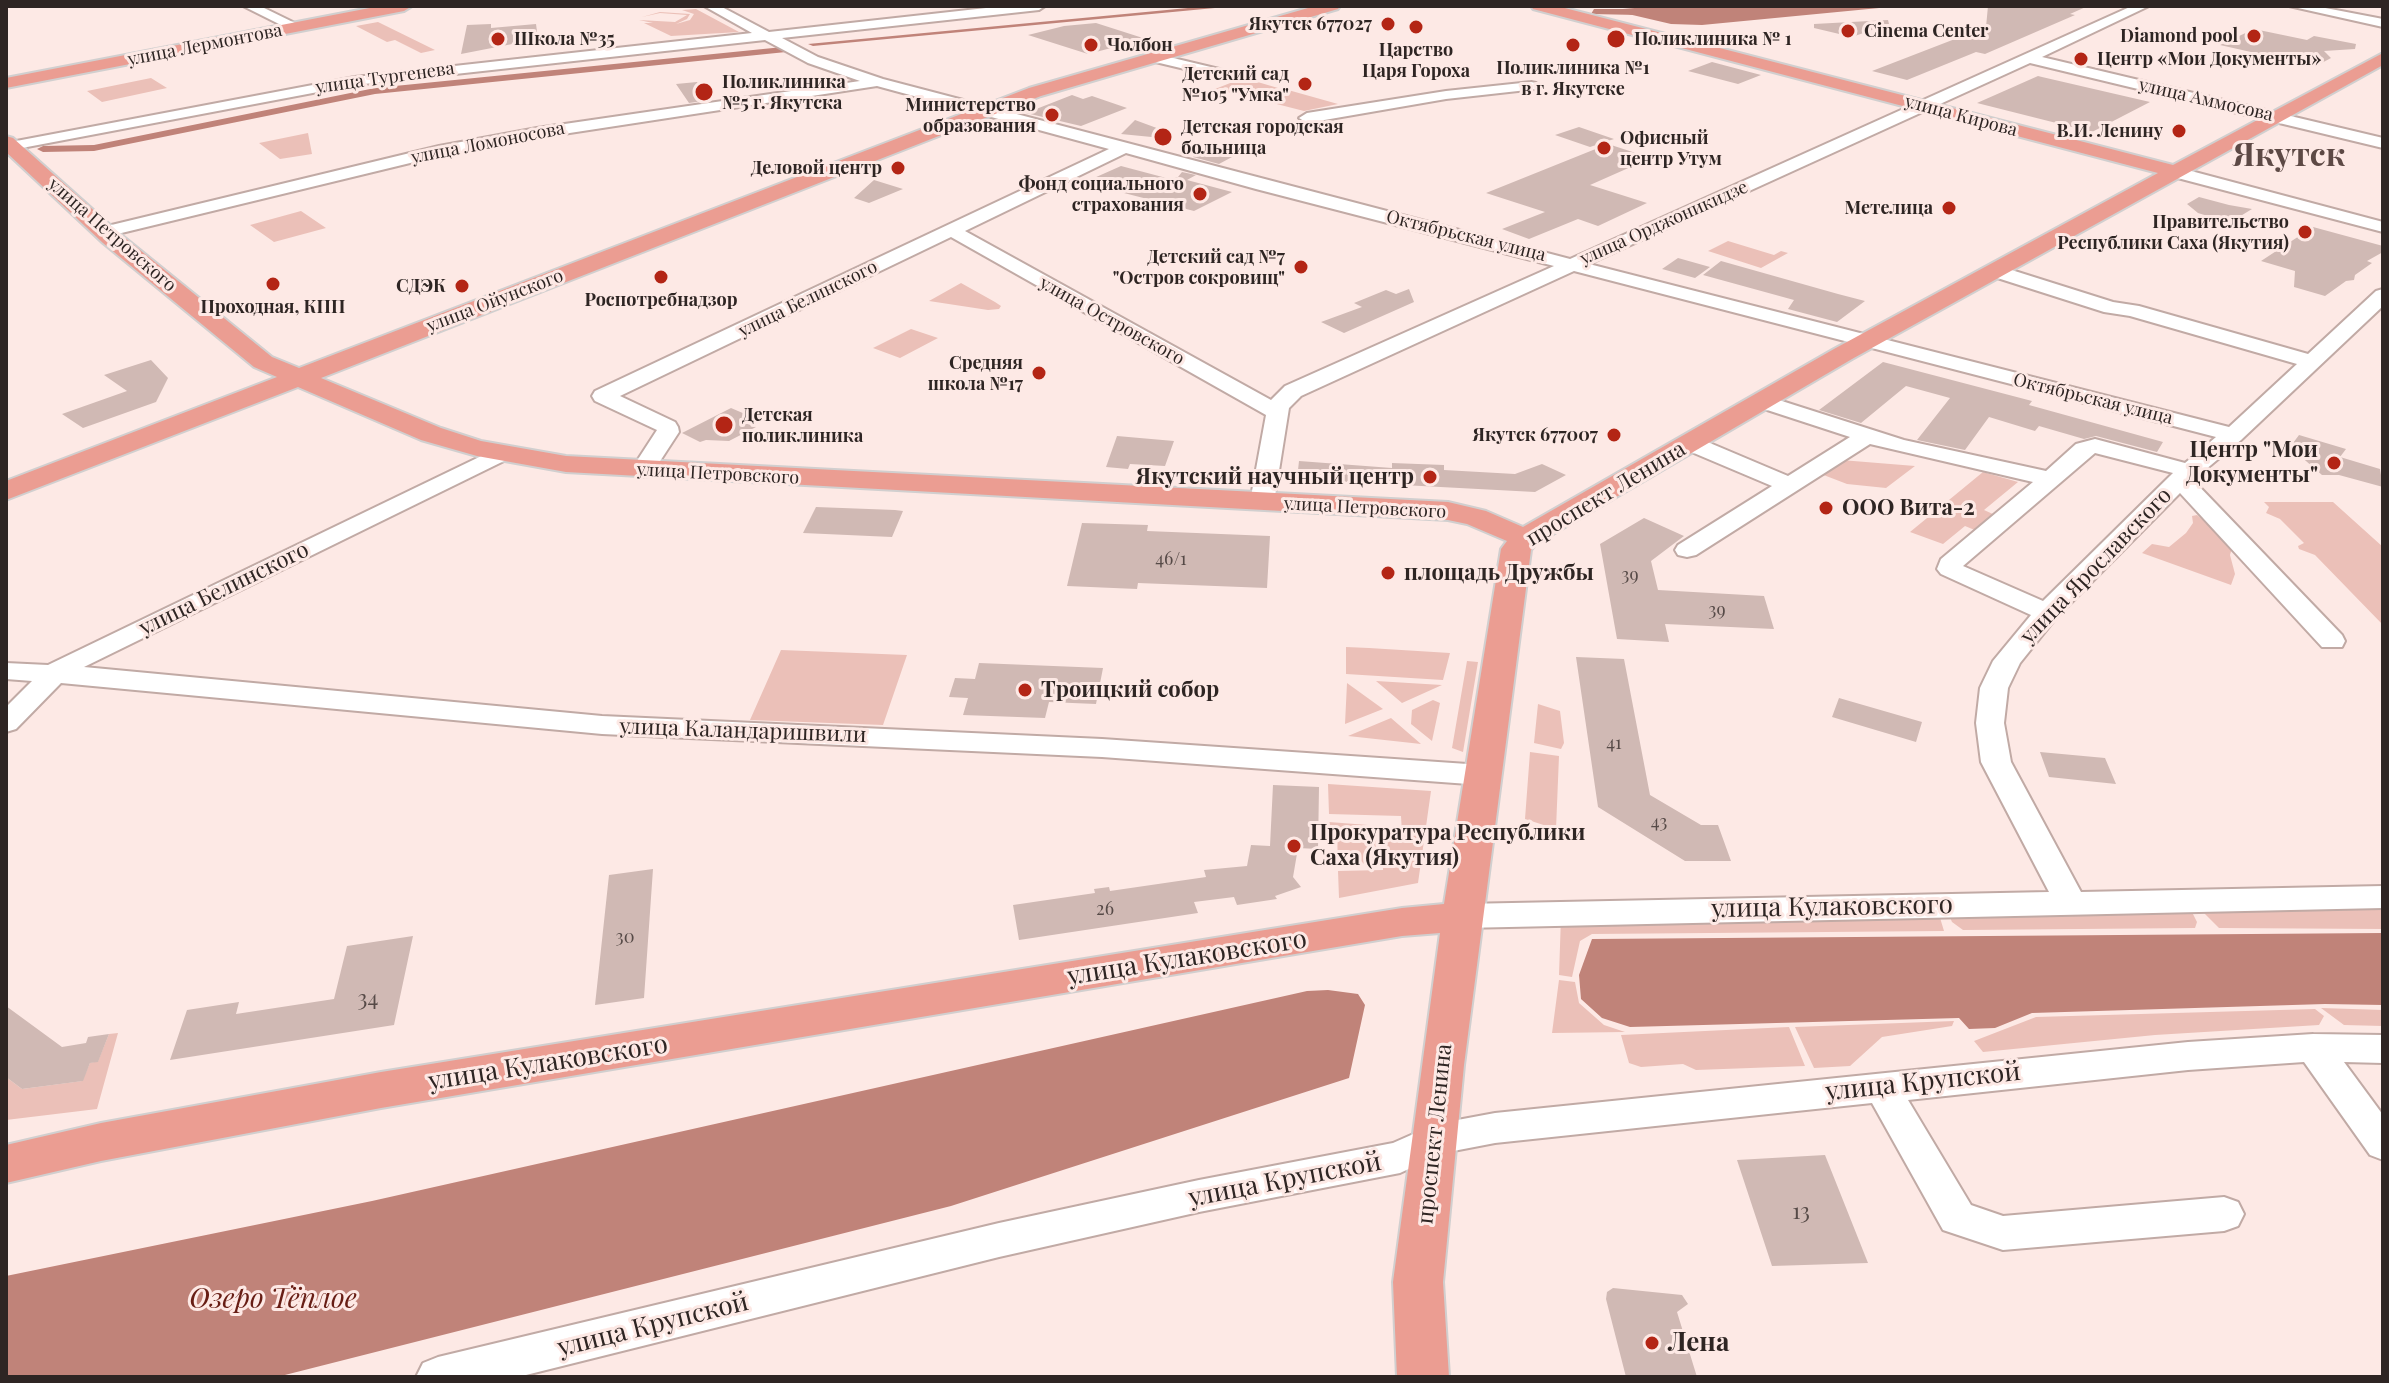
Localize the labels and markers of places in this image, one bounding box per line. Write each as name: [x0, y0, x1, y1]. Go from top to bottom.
place label: Якутск 677027: [1249, 13, 1372, 35]
marker: Якутск 677027: [1379, 15, 1397, 33]
marker: Царство Царя Гороха: [1407, 18, 1425, 36]
place label: Cinema Center: [1864, 20, 1989, 42]
marker: Cinema Center: [1839, 22, 1857, 40]
place label: Diamond pool: [2120, 25, 2238, 47]
marker: Diamond pool: [2245, 27, 2263, 45]
place label: Школа №35: [514, 28, 615, 50]
marker: Поликлиника № 1: [1605, 28, 1627, 50]
place label: Поликлиника № 1: [1634, 28, 1792, 50]
marker: Школа №35: [489, 30, 507, 48]
place label: Чолбон: [1107, 34, 1173, 56]
marker: Чолбон: [1082, 36, 1100, 54]
marker: Поликлиника №1 в г. Якутске: [1564, 36, 1582, 54]
place label: Царство Царя Гороха: [1362, 39, 1470, 82]
place label: Центр «Мои Документы»: [2097, 48, 2321, 70]
marker: Центр «Мои Документы»: [2072, 50, 2090, 68]
place label: Поликлиника №1 в г. Якутске: [1496, 57, 1650, 100]
place label: Детский сад №105 "Умка": [1182, 63, 1289, 106]
place label: Поликлиника №5 г. Якутска: [722, 71, 846, 114]
marker: Детский сад №105 "Умка": [1296, 75, 1314, 93]
marker: Поликлиника №5 г. Якутска: [693, 81, 715, 103]
place label: Министерство образования: [905, 94, 1036, 136]
marker: Министерство образования: [1043, 106, 1061, 124]
place label: Детская городская больница: [1181, 116, 1344, 158]
place label: В.И. Ленину: [2056, 120, 2163, 142]
marker: В.И. Ленину: [2170, 122, 2188, 140]
marker: Детская городская больница: [1152, 126, 1174, 148]
place label: Офисный центр Утум: [1620, 127, 1722, 170]
marker: Офисный центр Утум: [1595, 139, 1613, 157]
place label: Деловой центр: [751, 157, 882, 179]
marker: Деловой центр: [889, 159, 907, 177]
place label: Фонд социального страхования: [1019, 173, 1184, 216]
marker: Фонд социального страхования: [1191, 185, 1209, 203]
place label: Метелица: [1845, 197, 1933, 219]
marker: Метелица: [1940, 199, 1958, 217]
place label: Правительство Республики Саха (Якутия): [2057, 211, 2289, 254]
marker: Правительство Республики Саха (Якутия): [2296, 223, 2314, 241]
place label: Детский сад №7 "Остров сокровищ": [1113, 246, 1285, 288]
marker: Детский сад №7 "Остров сокровищ": [1292, 258, 1310, 276]
marker: Роспотребнадзор: [652, 268, 670, 286]
marker: Проходная, КПП: [264, 275, 282, 293]
place label: СДЭК: [396, 275, 446, 297]
marker: СДЭК: [453, 277, 471, 295]
place label: Роспотребнадзор: [584, 289, 738, 311]
place label: Проходная, КПП: [201, 296, 345, 318]
place label: Средняя школа №17: [928, 352, 1023, 394]
marker: Средняя школа №17: [1030, 364, 1048, 382]
place label: Детская поликлиника: [742, 404, 863, 446]
marker: Детская поликлиника: [713, 414, 735, 436]
place label: Якутск 677007: [1473, 424, 1598, 446]
marker: Якутск 677007: [1605, 426, 1623, 444]
place label: Центр "Мои Документы": [2186, 437, 2318, 488]
marker: Центр "Мои Документы": [2325, 454, 2343, 472]
place label: Якутский научный центр: [1136, 464, 1414, 490]
marker: Якутский научный центр: [1421, 468, 1439, 486]
place label: ООО Вита-2: [1842, 495, 1975, 521]
marker: ООО Вита-2: [1817, 499, 1835, 517]
place label: площадь Дружбы: [1404, 560, 1594, 586]
marker: площадь Дружбы: [1379, 564, 1397, 582]
place label: Троицкий собор: [1041, 677, 1219, 703]
marker: Троицкий собор: [1016, 681, 1034, 699]
place label: Прокуратура Республики Саха (Якутия): [1310, 820, 1585, 872]
marker: Прокуратура Республики Саха (Якутия): [1285, 837, 1303, 855]
place label: Лена: [1668, 1327, 1729, 1359]
marker: Лена: [1643, 1334, 1661, 1352]

